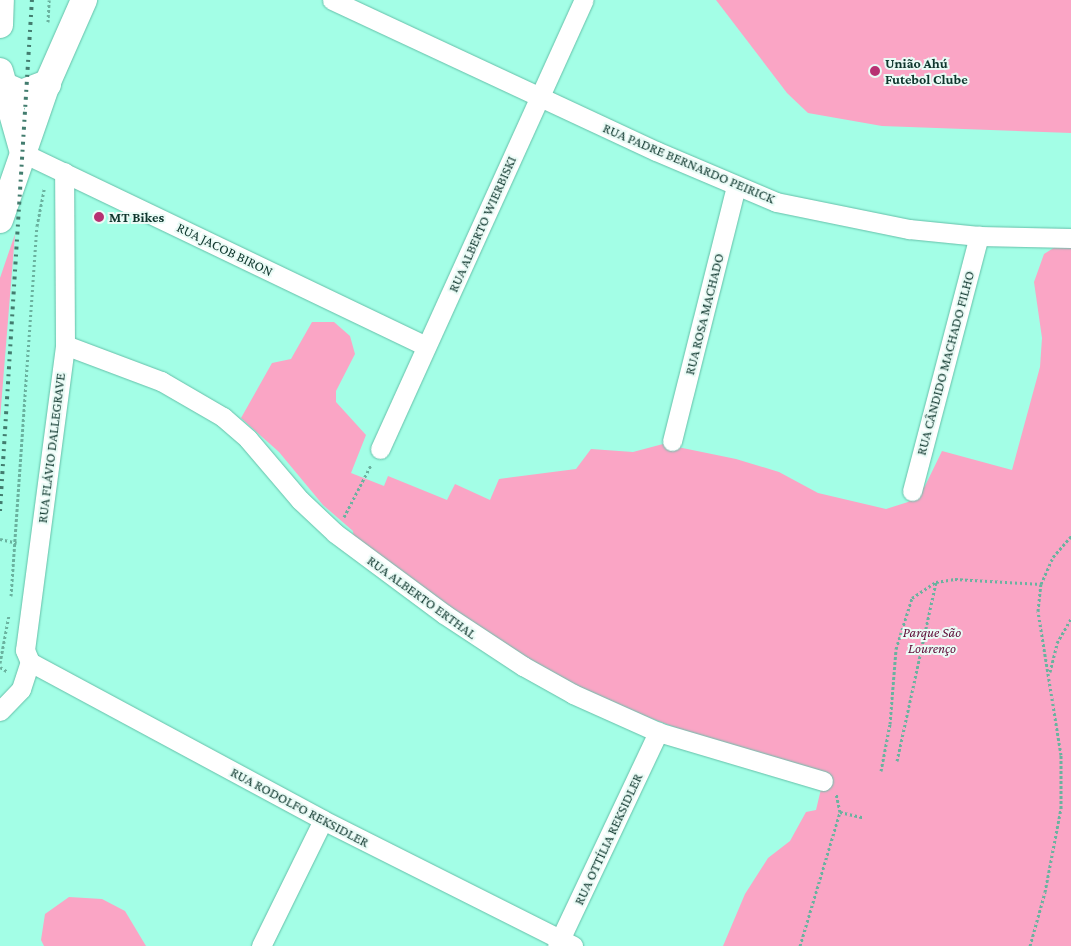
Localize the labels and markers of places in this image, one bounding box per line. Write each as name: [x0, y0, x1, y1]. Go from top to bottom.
place label: União Ahú Futebol Clube: [885, 55, 968, 88]
marker: União Ahú Futebol Clube: [869, 65, 881, 77]
place label: MT Bikes: [109, 209, 164, 225]
marker: MT Bikes: [93, 211, 105, 223]

